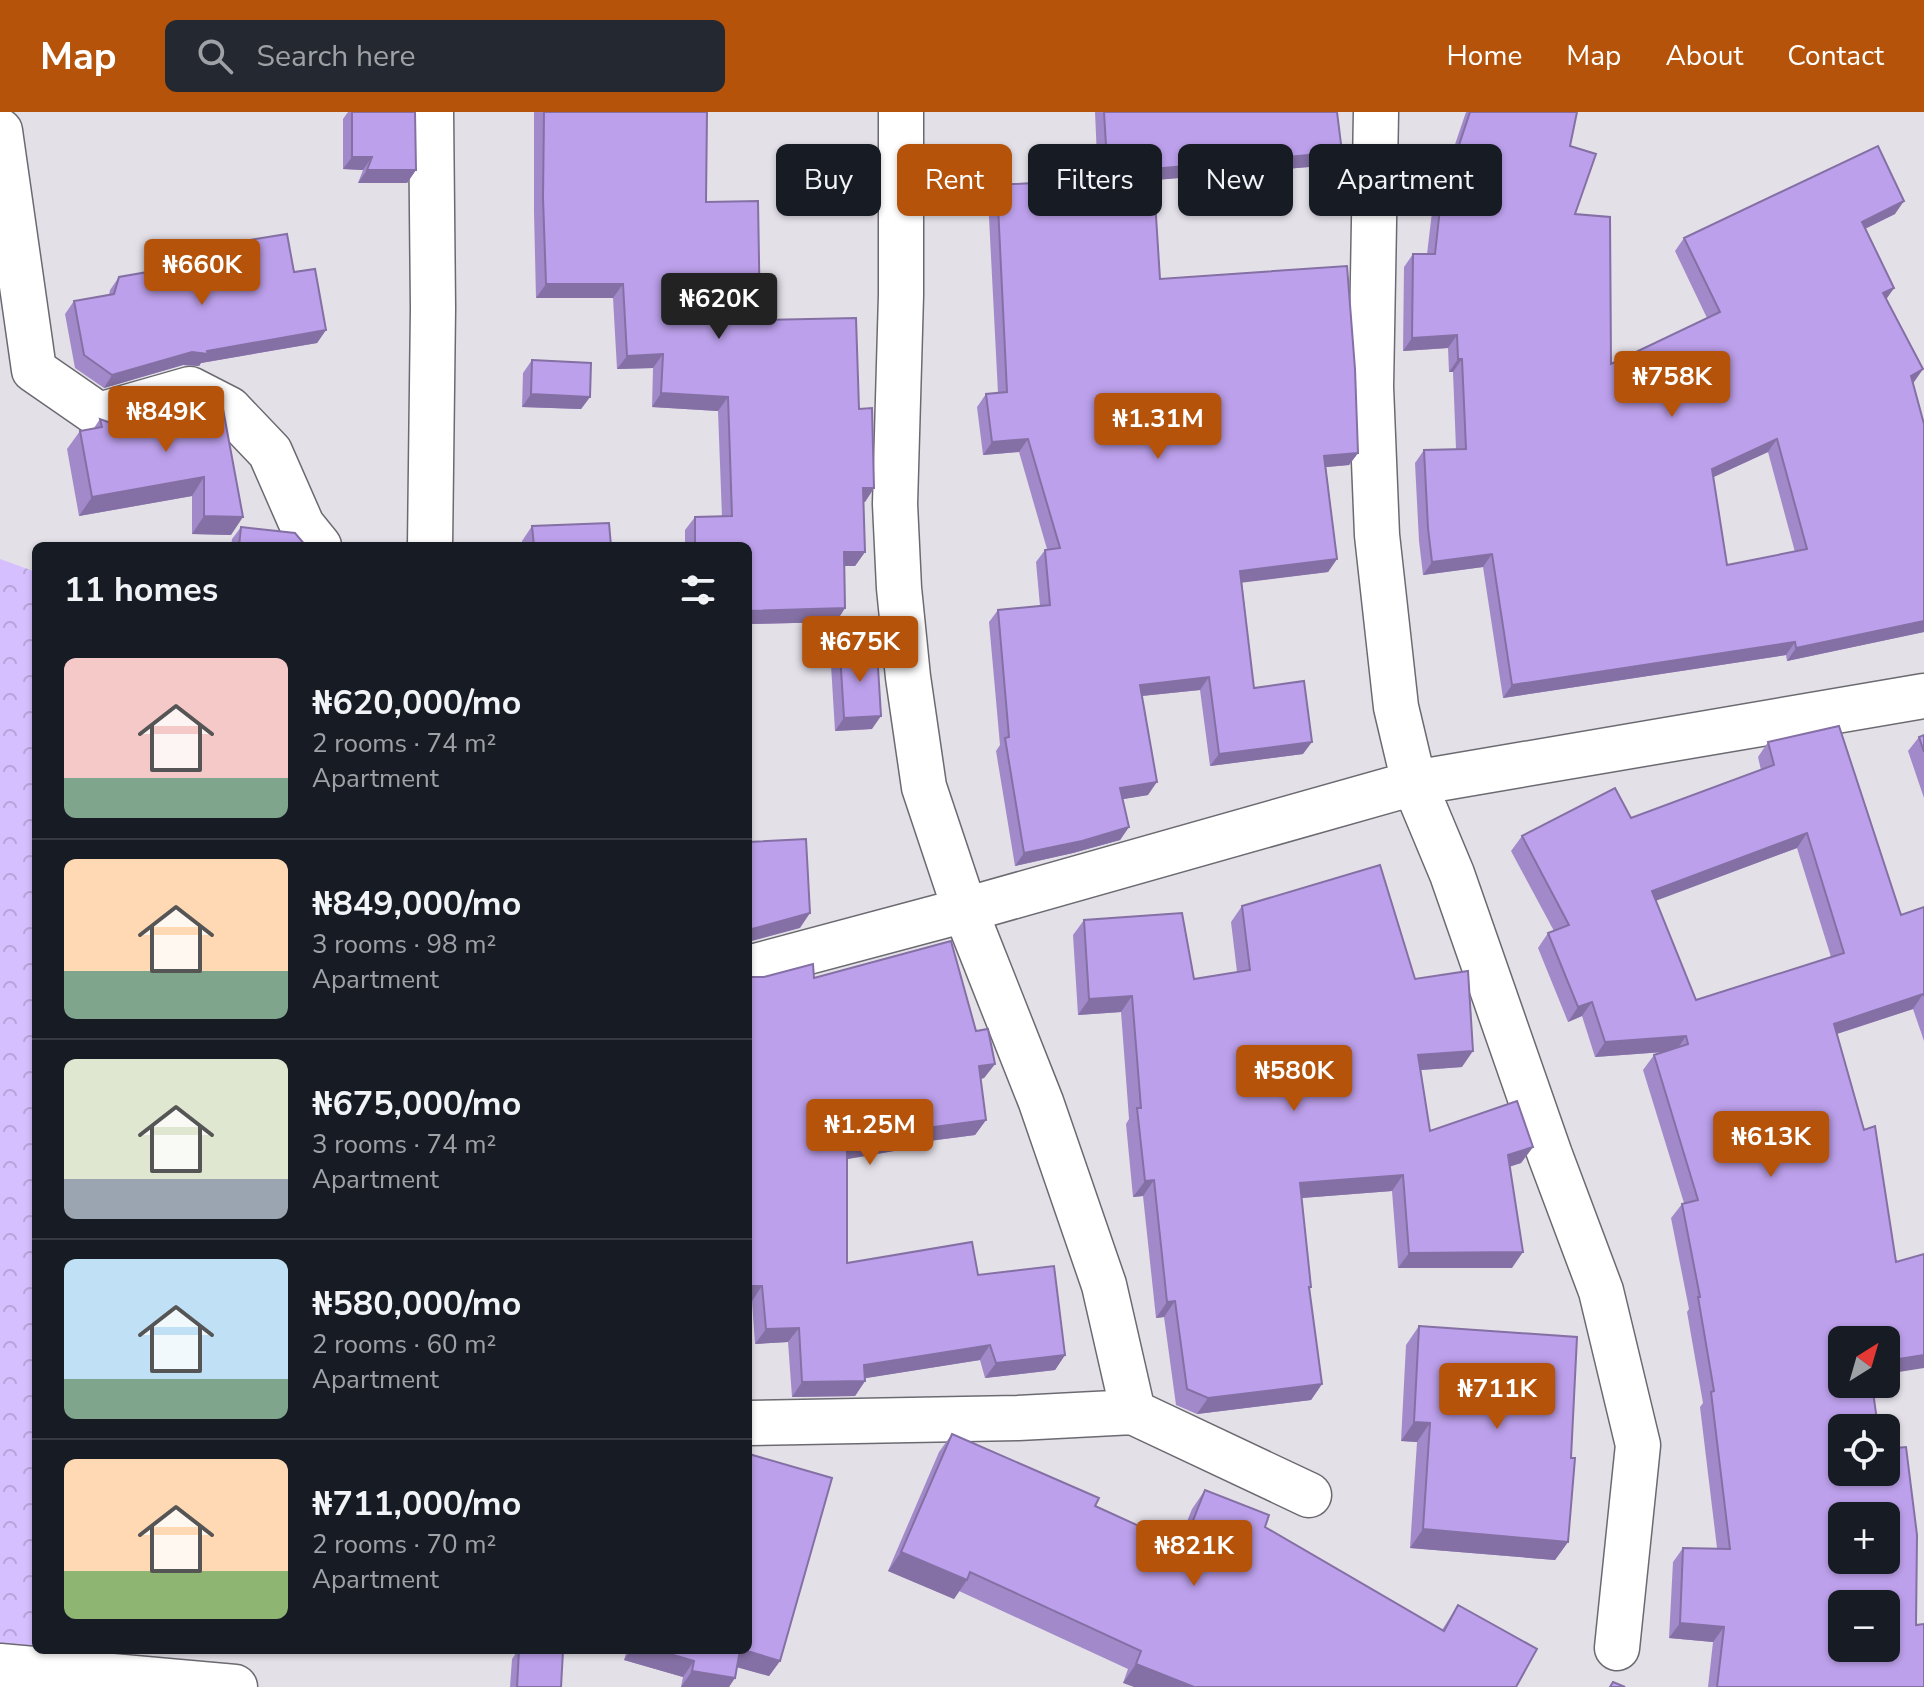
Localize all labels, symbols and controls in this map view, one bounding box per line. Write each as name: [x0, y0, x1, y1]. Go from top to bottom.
search box: [165, 20, 725, 92]
text: Map: [40, 31, 117, 82]
icon: search: [193, 34, 237, 78]
text: Search here: [257, 36, 416, 77]
text: Home: [1447, 37, 1522, 75]
text: Map: [1566, 37, 1621, 75]
text: About: [1665, 37, 1743, 75]
text: Contact: [1787, 37, 1884, 75]
chip: Buy: [776, 144, 881, 216]
chip: Rent: [897, 144, 1012, 216]
chip: Filters: [1028, 144, 1162, 216]
chip: New: [1178, 144, 1293, 216]
chip: Apartment: [1309, 144, 1502, 216]
pin: ₦660K: [146, 239, 258, 307]
text: ₦660K: [162, 247, 242, 282]
pin: ₦620K: [663, 273, 775, 341]
text: ₦620K: [679, 281, 759, 316]
pin: ₦758K: [1616, 351, 1728, 419]
text: ₦758K: [1632, 359, 1712, 394]
pin: ₦849K: [110, 386, 222, 454]
pin: ₦1.31M: [1093, 393, 1223, 461]
text: ₦849K: [126, 394, 206, 429]
text: ₦1.31M: [1112, 401, 1204, 436]
text: 11 homes: [64, 567, 218, 613]
icon: filters: [676, 568, 720, 612]
pin: ₦675K: [804, 616, 916, 684]
text: ₦675K: [820, 624, 900, 659]
text: ₦620,000/mo: [312, 680, 521, 726]
icon: home: [128, 690, 224, 786]
text: 2 rooms · 74 m²: [312, 726, 496, 761]
text: Apartment: [312, 761, 439, 796]
text: ₦849,000/mo: [312, 881, 521, 927]
icon: home: [128, 891, 224, 987]
text: 3 rooms · 98 m²: [312, 927, 496, 962]
text: Apartment: [312, 962, 439, 997]
pin: ₦580K: [1238, 1045, 1350, 1113]
text: ₦580K: [1254, 1053, 1334, 1088]
text: ₦675,000/mo: [312, 1081, 521, 1127]
icon: home: [128, 1091, 224, 1187]
pin: ₦1.25M: [805, 1099, 935, 1167]
text: ₦1.25M: [824, 1107, 916, 1142]
pin: ₦613K: [1715, 1111, 1827, 1179]
text: ₦613K: [1731, 1119, 1811, 1154]
text: 3 rooms · 74 m²: [312, 1127, 496, 1162]
text: Apartment: [312, 1162, 439, 1197]
text: ₦580,000/mo: [312, 1281, 521, 1327]
icon: home: [128, 1291, 224, 1387]
north arrow: [1828, 1326, 1900, 1398]
map controls: [1828, 1326, 1900, 1662]
text: 2 rooms · 60 m²: [312, 1327, 496, 1362]
text: Apartment: [312, 1362, 439, 1397]
pin: ₦711K: [1441, 1363, 1553, 1431]
text: ₦711K: [1457, 1371, 1537, 1406]
button: locate: [1828, 1414, 1900, 1486]
text: ₦711,000/mo: [312, 1481, 521, 1527]
icon: home: [128, 1491, 224, 1587]
button: +: [1828, 1502, 1900, 1574]
pin: ₦821K: [1138, 1520, 1250, 1588]
text: 2 rooms · 70 m²: [312, 1527, 496, 1562]
text: ₦821K: [1154, 1528, 1234, 1563]
text: Apartment: [312, 1562, 439, 1597]
button: −: [1828, 1590, 1900, 1662]

